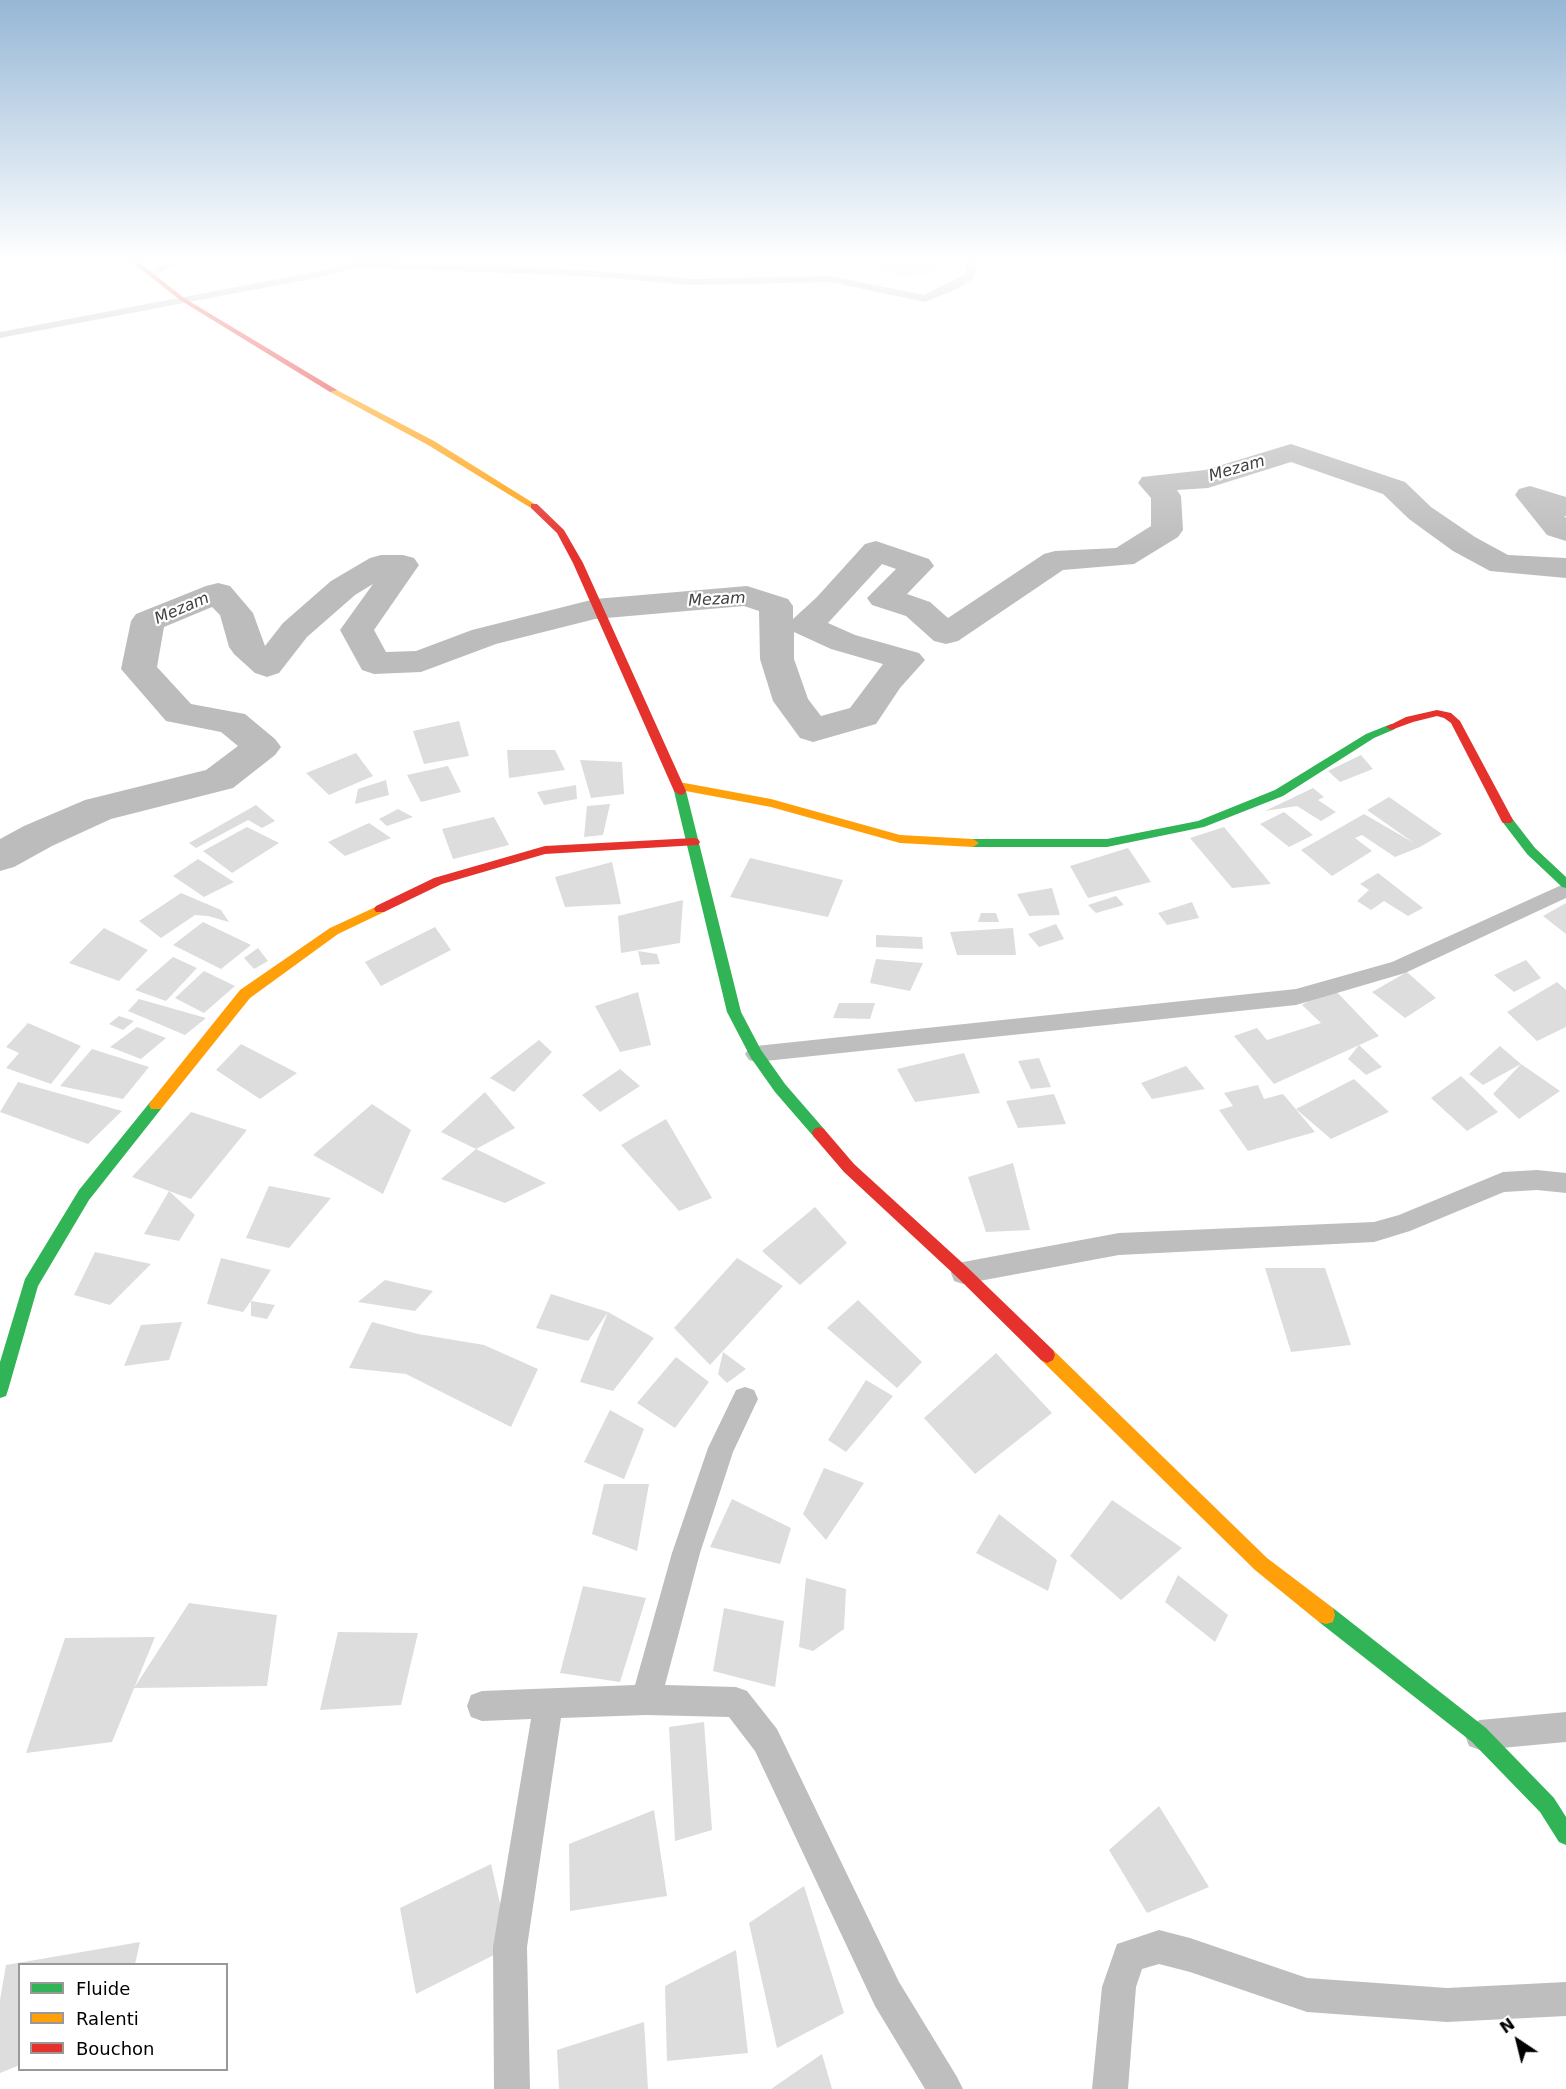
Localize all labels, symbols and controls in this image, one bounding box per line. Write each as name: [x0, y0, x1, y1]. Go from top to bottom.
water label: Mezam: [1207, 452, 1267, 486]
water label: Mezam: [152, 589, 212, 629]
water label: Mezam: [688, 589, 746, 611]
legend: [18, 1963, 228, 2071]
text: Fluide: [76, 1978, 130, 1999]
text: Ralenti: [76, 2008, 139, 2029]
north arrow: [1488, 2011, 1548, 2071]
text: N: [1496, 2014, 1518, 2037]
text: Bouchon: [76, 2038, 155, 2059]

